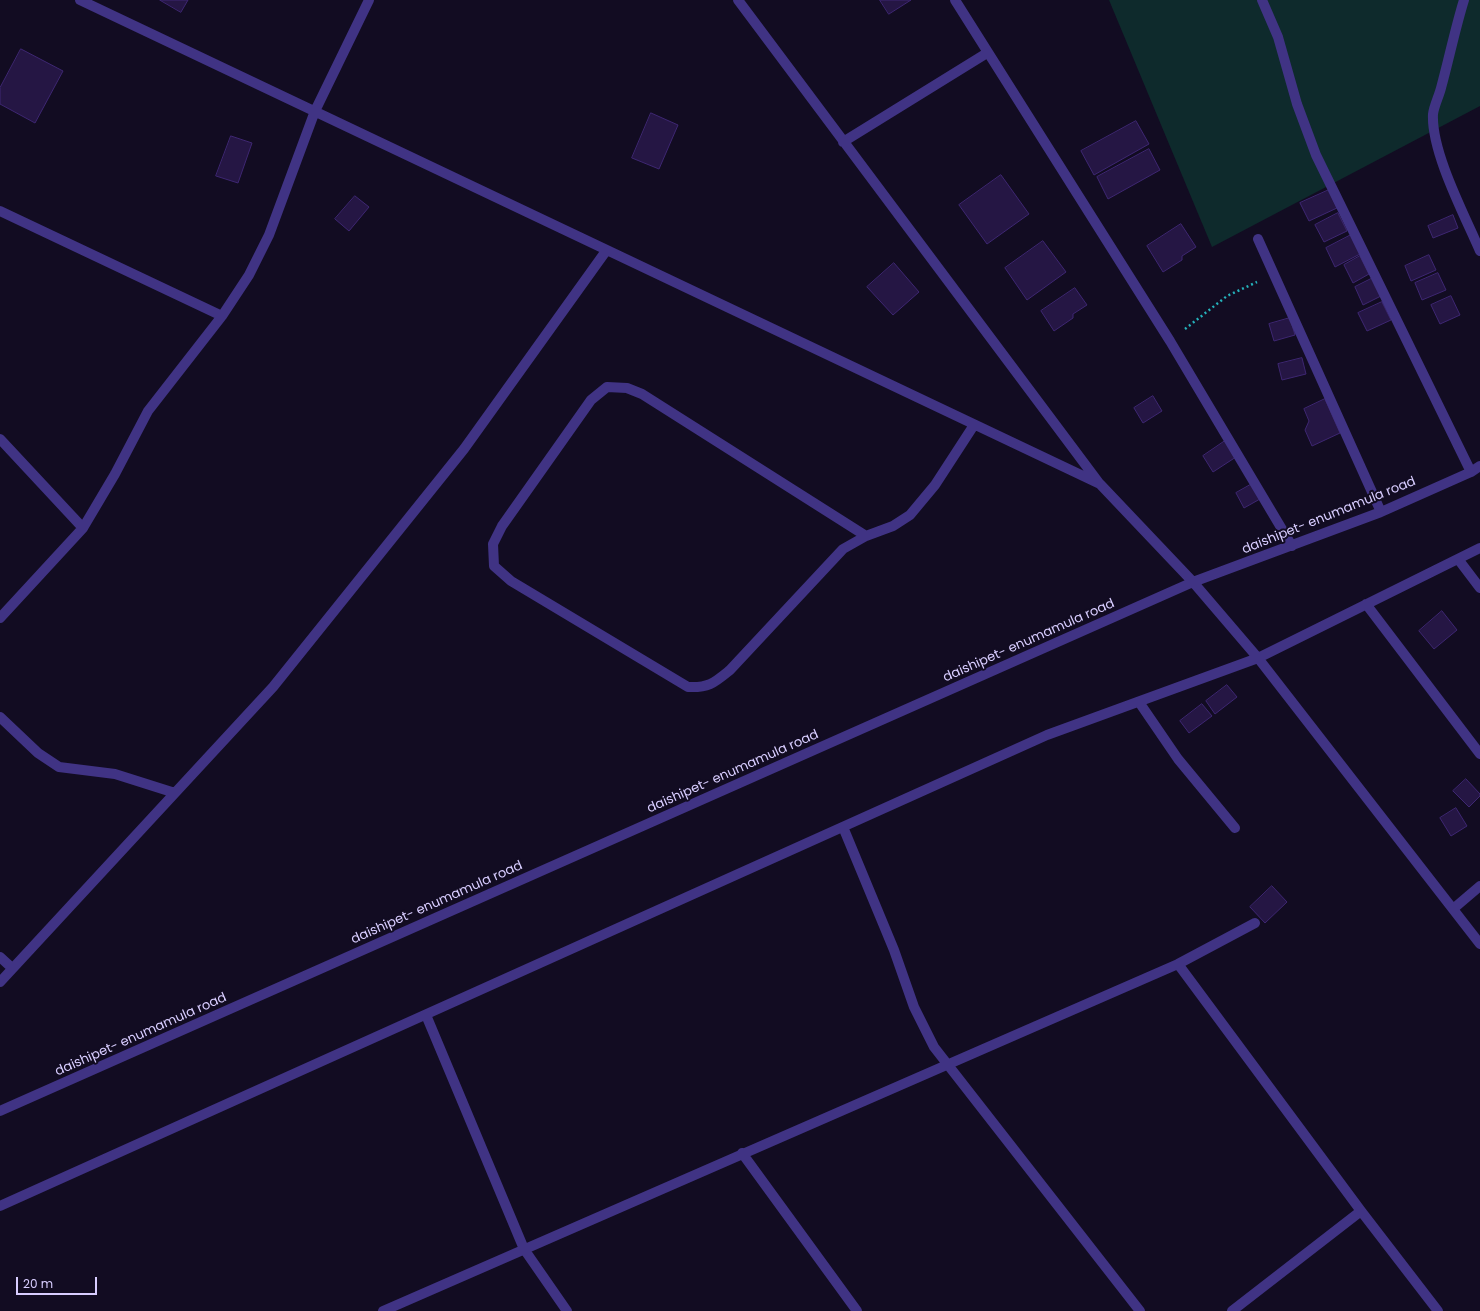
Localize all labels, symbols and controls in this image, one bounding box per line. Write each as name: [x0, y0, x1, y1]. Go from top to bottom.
street label: daishipet- enumamula road: [1240, 474, 1418, 558]
street label: daishipet- enumamula road: [941, 596, 1117, 686]
street label: daishipet- enumamula road: [645, 727, 821, 817]
street label: daishipet- enumamula road: [349, 858, 525, 948]
street label: daishipet- enumamula road: [53, 990, 229, 1080]
scale bar: [18, 1269, 99, 1295]
text: 20 m: [23, 1275, 53, 1292]

